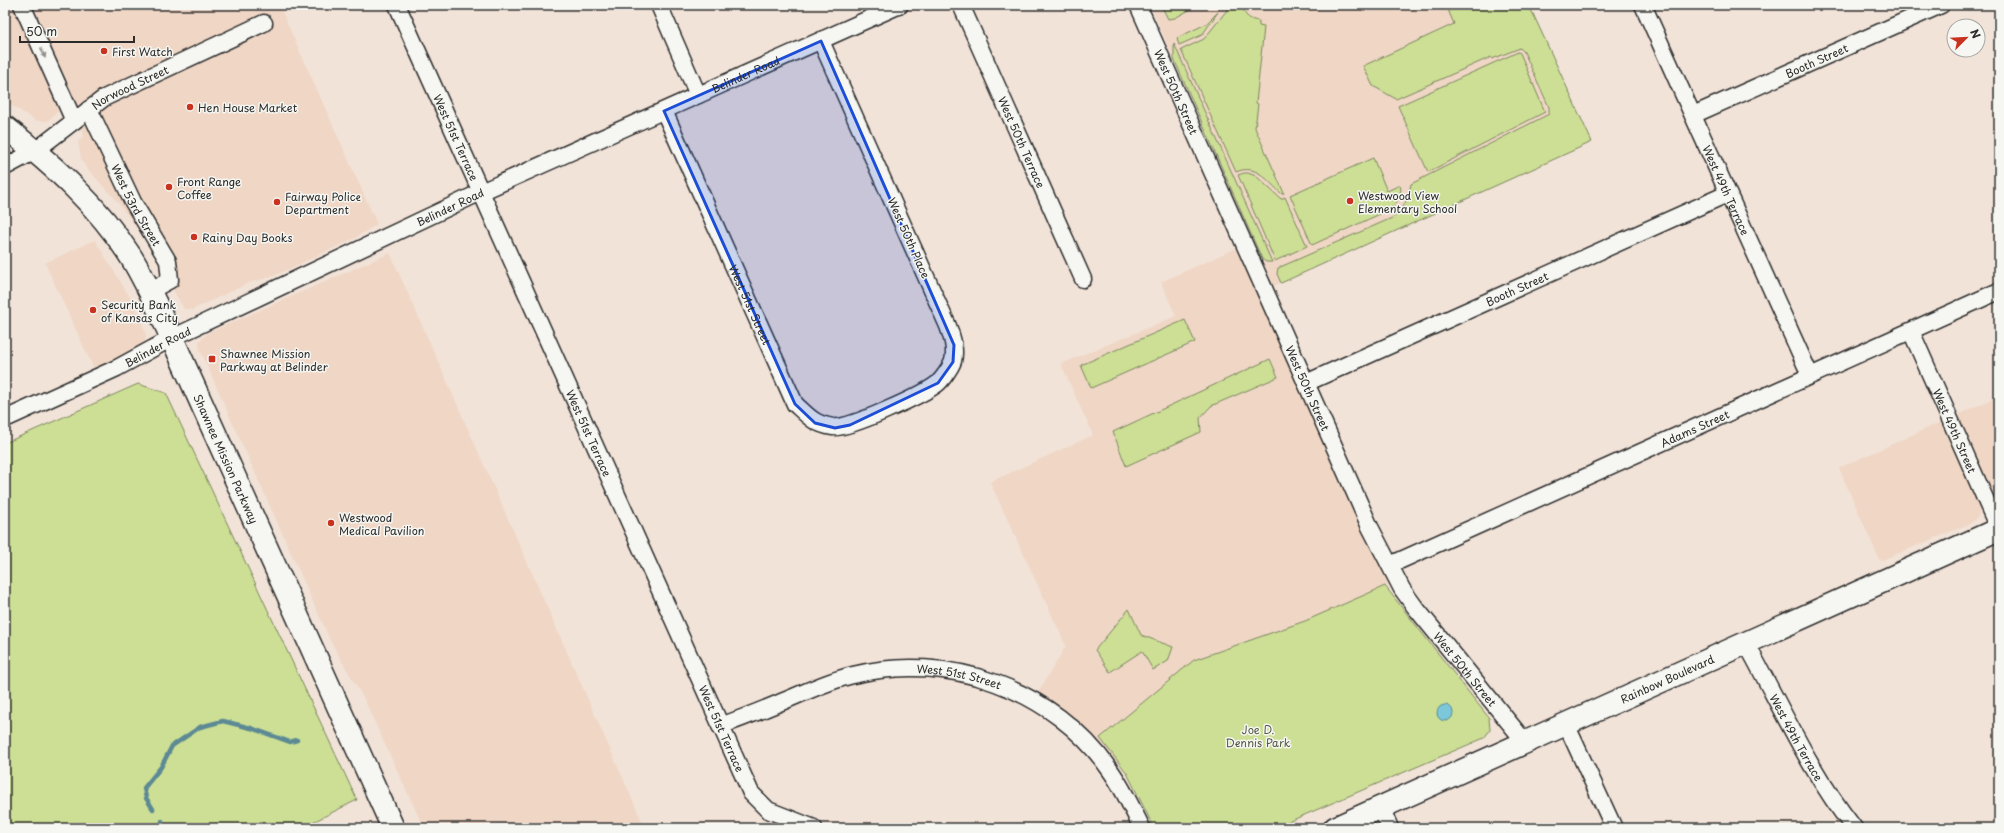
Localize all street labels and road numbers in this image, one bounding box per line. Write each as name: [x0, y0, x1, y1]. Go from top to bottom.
street label: Booth Street: [1782, 39, 1851, 82]
street label: West 50th Street: [1150, 46, 1203, 138]
street label: Belinder Road: [709, 51, 782, 97]
street label: Norwood Street: [88, 60, 172, 113]
street label: West 51st Terrace: [430, 91, 483, 184]
street label: West 50th Terrace: [994, 93, 1050, 191]
street label: West 49th Terrace: [1699, 142, 1754, 238]
street label: West 53rd Street: [108, 161, 166, 249]
street label: Belinder Road: [413, 183, 486, 230]
street label: West 50th Place: [884, 195, 934, 281]
street label: West 51st Street: [725, 262, 776, 348]
street label: Booth Street: [1483, 267, 1551, 310]
street label: Belinder Road: [121, 322, 194, 371]
street label: West 50th Street: [1282, 343, 1335, 434]
street label: West 49th Street: [1929, 386, 1981, 476]
street label: West 51st Terrace: [562, 387, 616, 479]
street label: Shawnee Mission Parkway: [190, 391, 263, 526]
street label: Adams Street: [1657, 405, 1732, 451]
street label: West 50th Street: [1430, 628, 1501, 710]
street label: Rainbow Boulevard: [1617, 650, 1717, 707]
street label: West 51st Street: [916, 659, 1004, 693]
street label: West 51st Terrace: [695, 682, 749, 775]
street label: West 49th Terrace: [1766, 691, 1828, 784]

